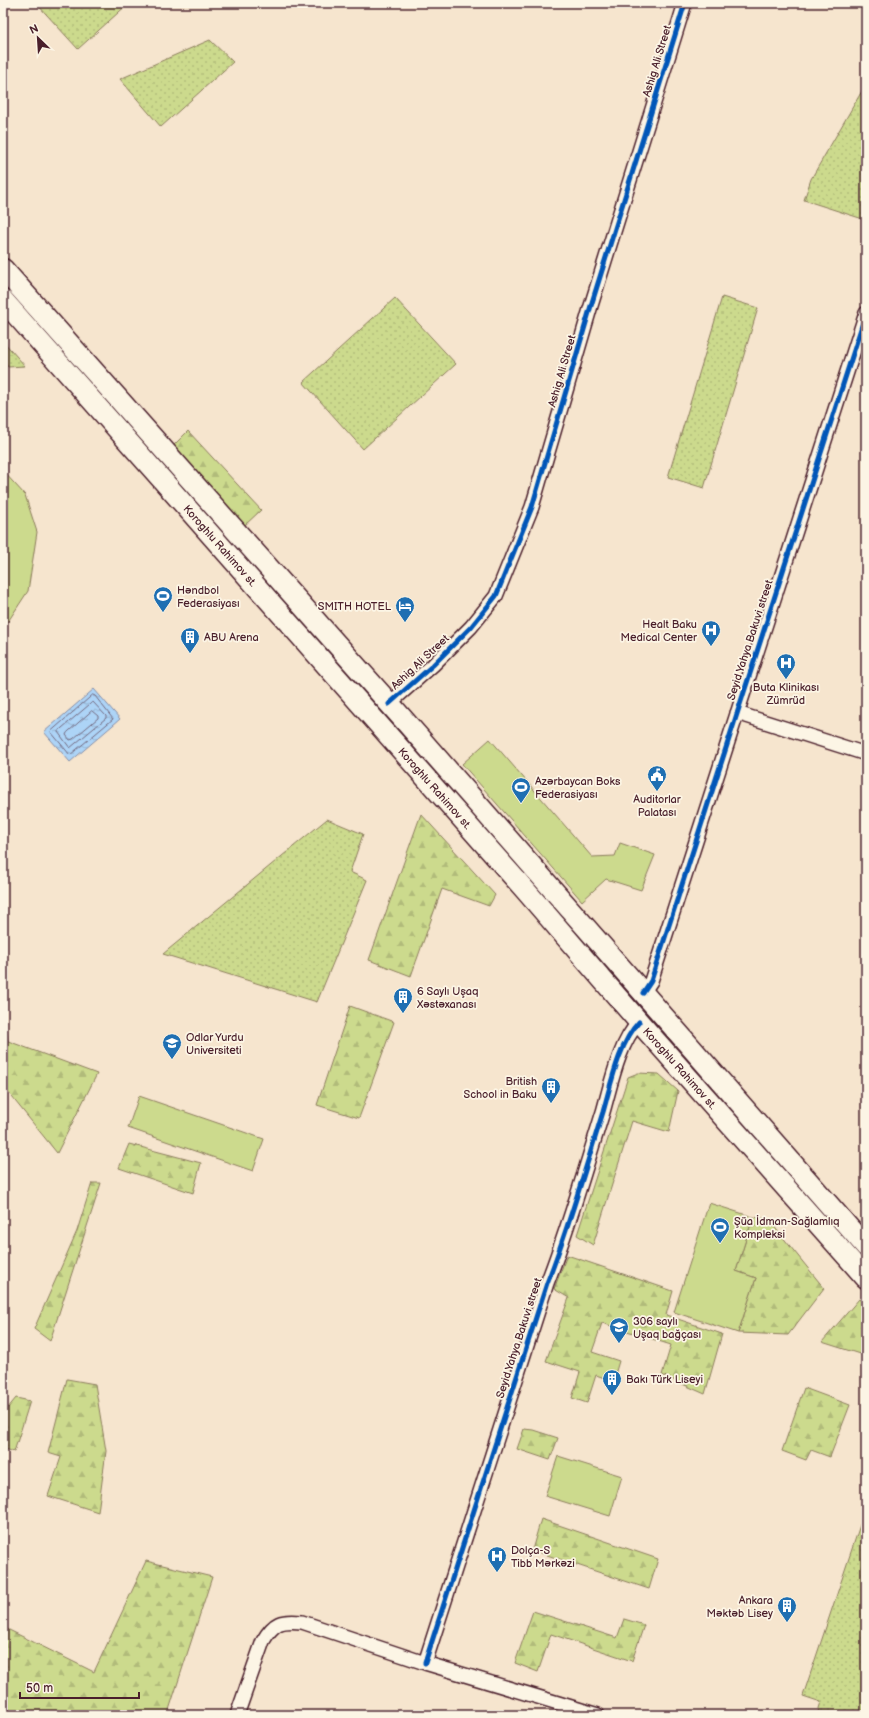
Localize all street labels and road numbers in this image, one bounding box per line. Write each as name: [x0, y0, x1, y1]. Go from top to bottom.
street label: Ashig Ali Street: [640, 23, 674, 98]
street label: Ashig Ali Street: [545, 333, 579, 409]
street label: Koroghlu Rahimov st.: [181, 502, 260, 589]
street label: Seyid Yahya Bakuvi street: [724, 578, 776, 702]
street label: Ashig Ali Street: [388, 631, 452, 692]
street label: Koroghlu Rahimov st.: [396, 745, 475, 832]
street label: Koroghlu Rahimov st.: [640, 1025, 720, 1112]
street label: Seyid Yahya Bakuvi street: [493, 1276, 545, 1400]

